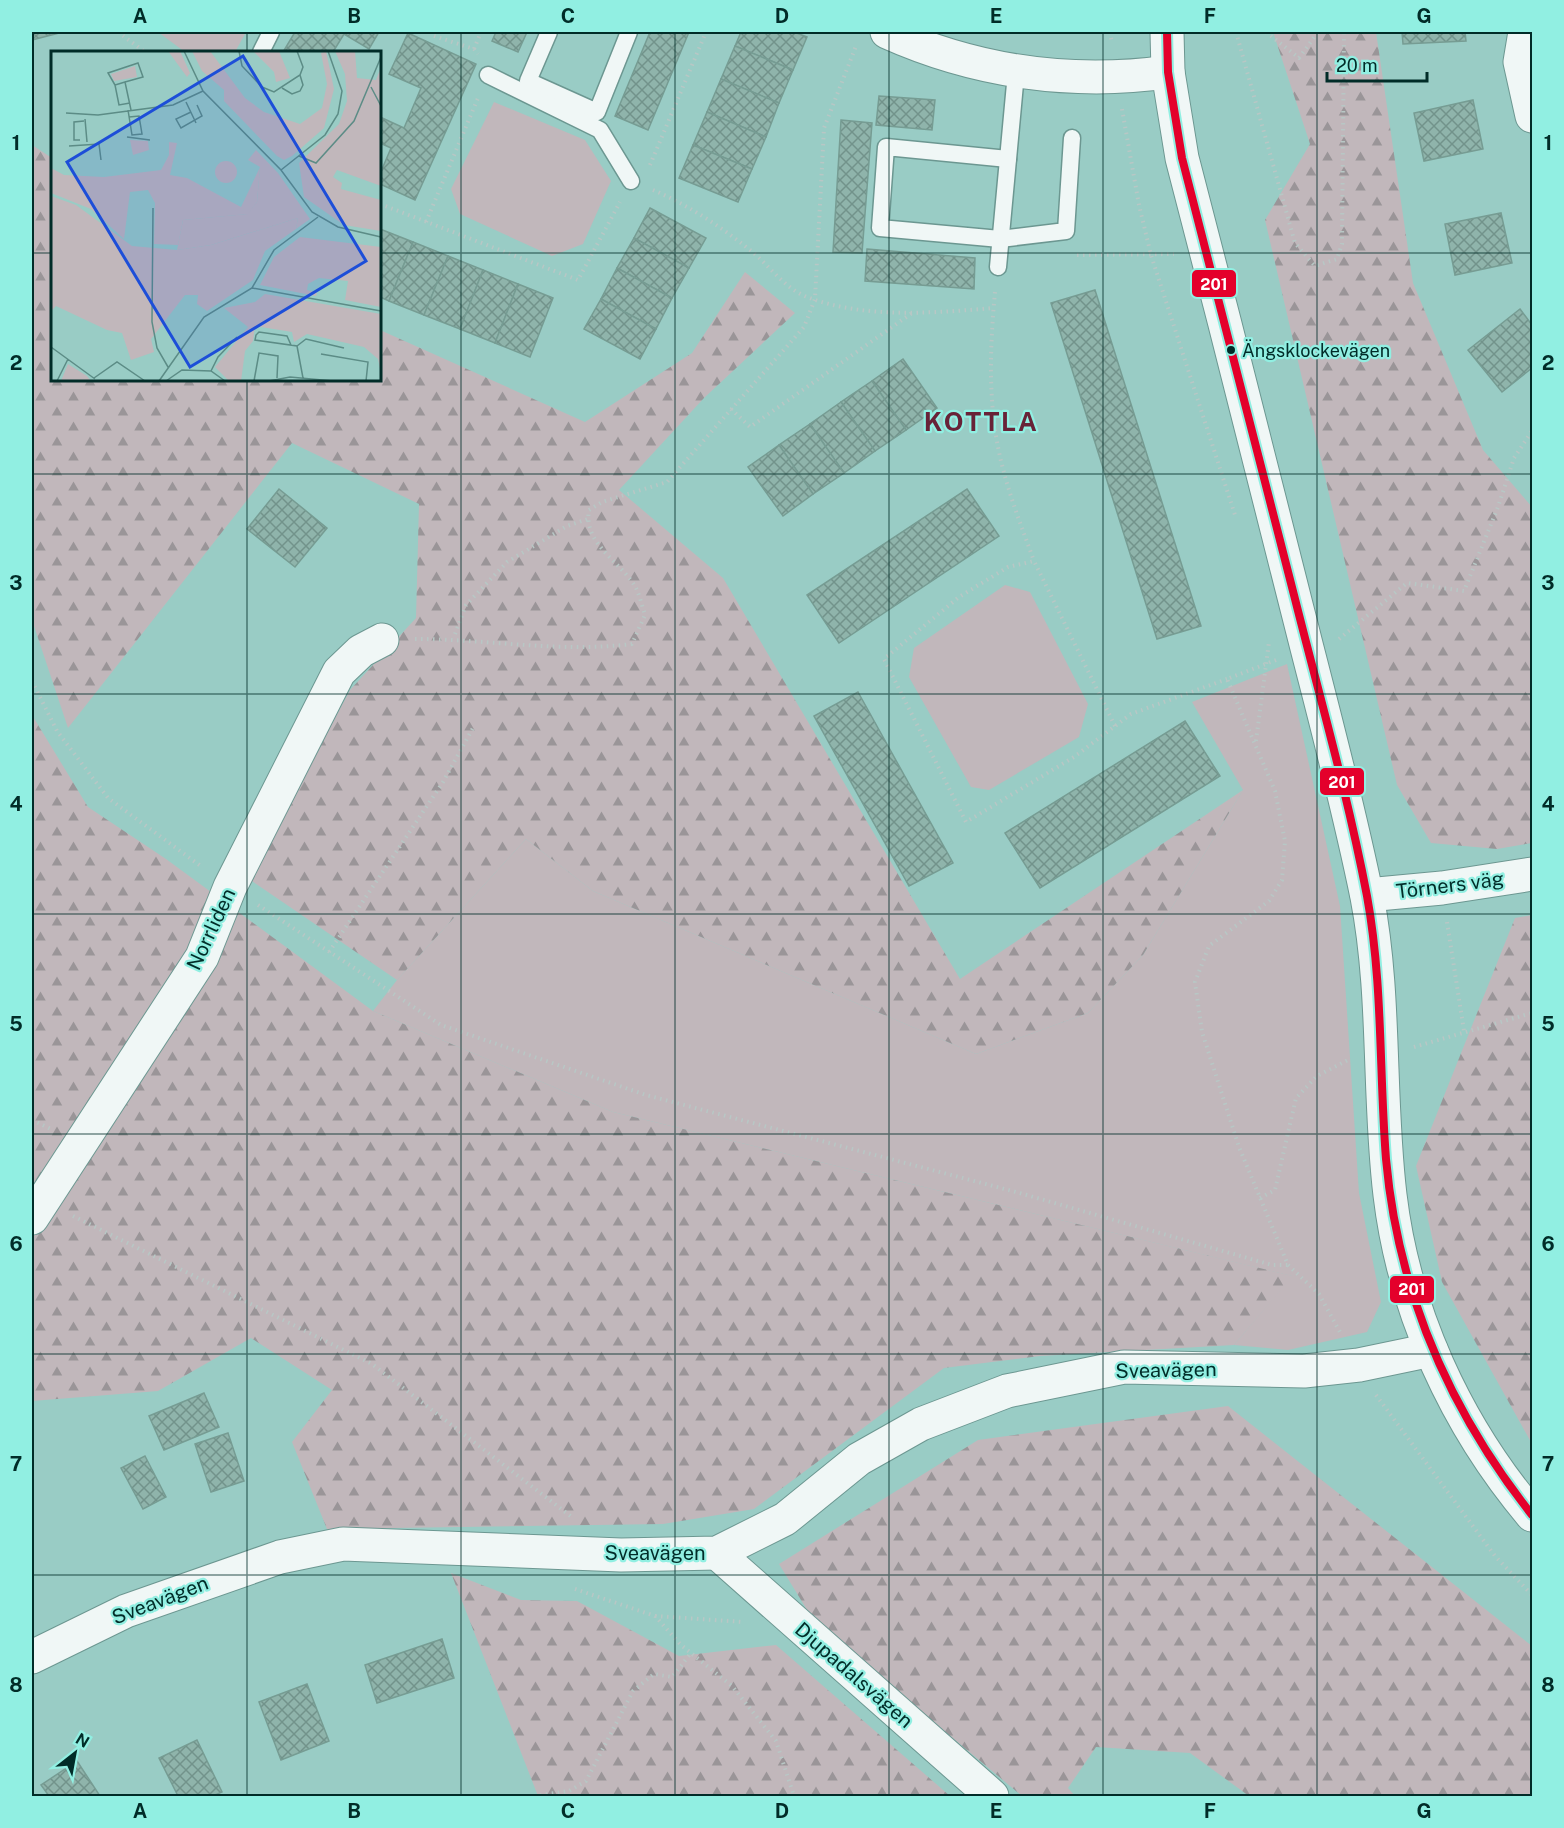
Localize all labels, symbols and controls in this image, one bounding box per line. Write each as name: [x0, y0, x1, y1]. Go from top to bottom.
text: A: [133, 4, 147, 28]
text: B: [347, 4, 361, 28]
text: C: [561, 4, 575, 28]
text: D: [775, 4, 789, 28]
text: E: [990, 4, 1002, 28]
text: F: [1204, 4, 1216, 28]
text: G: [1416, 4, 1432, 28]
scale bar: [1327, 45, 1428, 83]
inset map: [51, 51, 381, 381]
text: 20 m: [1336, 55, 1378, 76]
text: 1: [12, 131, 20, 155]
text: 1: [1544, 131, 1552, 155]
line badge: 201: [1191, 269, 1237, 298]
text: 201: [1200, 275, 1228, 294]
place label: Ängsklockevägen: [1242, 339, 1390, 361]
marker: Ängsklockevägen: [1225, 344, 1237, 356]
text: 2: [10, 351, 22, 375]
text: 2: [1542, 351, 1554, 375]
district label: KOTTLA: [924, 406, 1038, 437]
text: 3: [9, 571, 23, 595]
text: 3: [1541, 571, 1555, 595]
line badge: 201: [1319, 767, 1365, 796]
text: 201: [1328, 773, 1356, 792]
text: 4: [9, 792, 23, 816]
text: 4: [1541, 792, 1555, 816]
street label: Törners väg: [1395, 866, 1505, 904]
street label: Norrliden: [182, 884, 240, 974]
text: 5: [9, 1012, 23, 1036]
text: 5: [1541, 1012, 1555, 1036]
text: 6: [9, 1232, 23, 1256]
text: 6: [1541, 1232, 1555, 1256]
line badge: 201: [1389, 1275, 1435, 1304]
text: 201: [1398, 1280, 1426, 1299]
street label: Sveavägen: [1115, 1357, 1217, 1383]
text: 7: [10, 1452, 22, 1476]
text: 7: [1542, 1452, 1554, 1476]
street label: Sveavägen: [604, 1541, 706, 1565]
street label: Sveavägen: [108, 1571, 212, 1629]
street label: Djupadalsvägen: [790, 1617, 918, 1733]
text: 8: [9, 1673, 23, 1697]
text: 8: [1541, 1673, 1555, 1697]
north arrow: [45, 1723, 105, 1783]
text: N: [72, 1729, 93, 1752]
text: A: [133, 1799, 147, 1823]
text: B: [347, 1799, 361, 1823]
text: C: [561, 1799, 575, 1823]
text: D: [775, 1799, 789, 1823]
text: E: [990, 1799, 1002, 1823]
text: F: [1204, 1799, 1216, 1823]
text: G: [1416, 1799, 1432, 1823]

